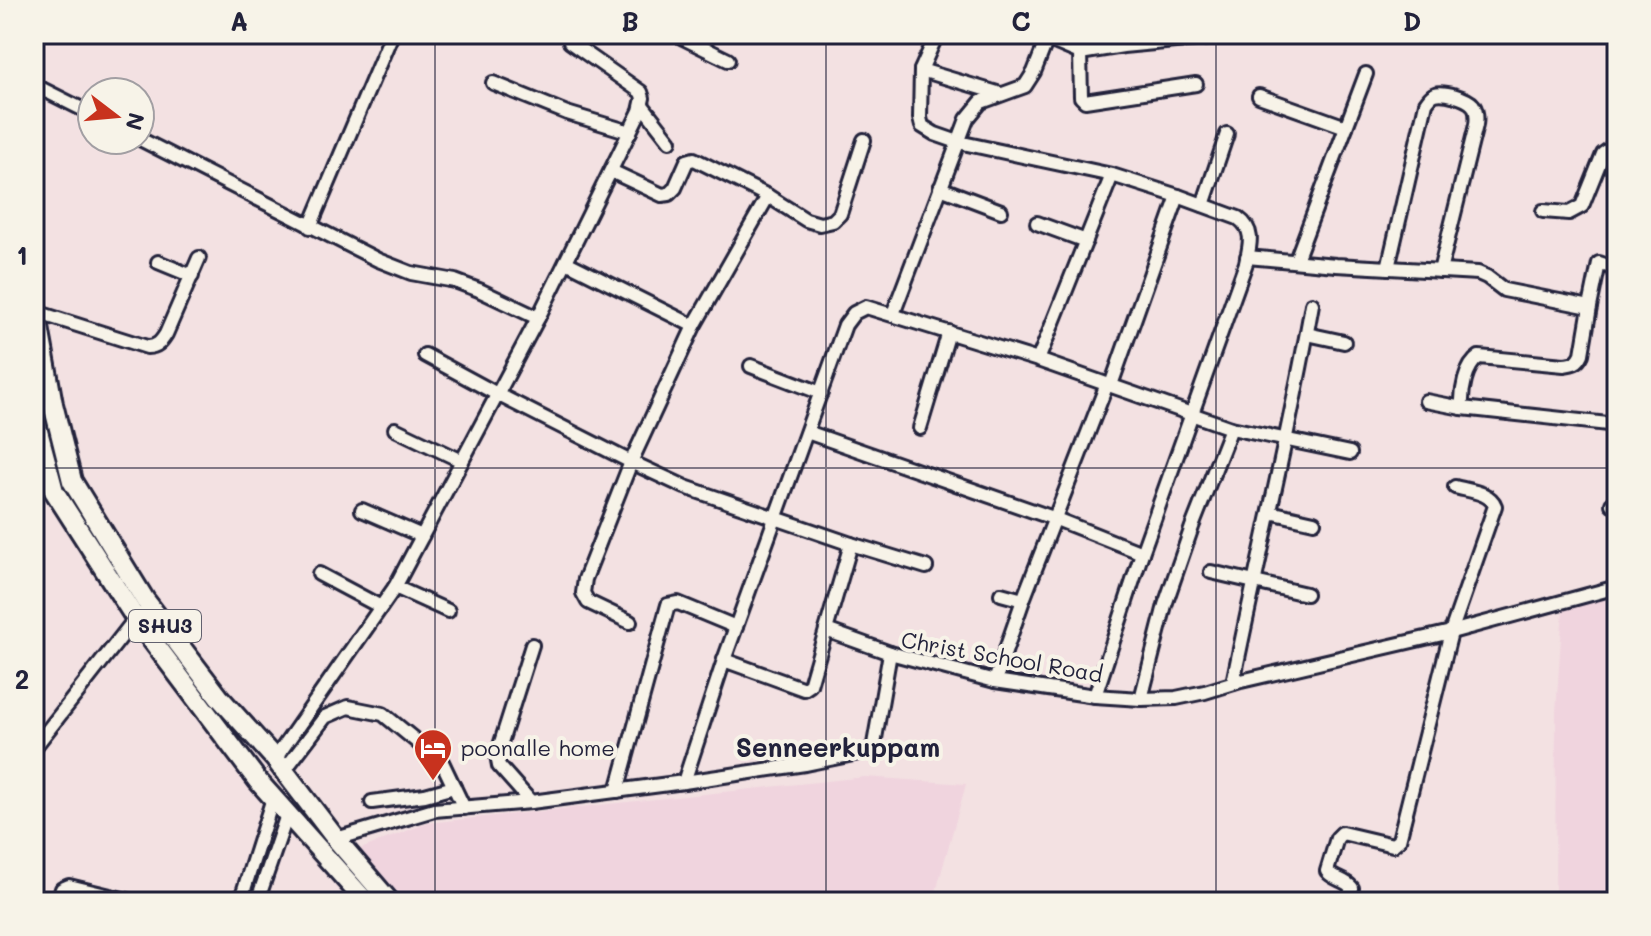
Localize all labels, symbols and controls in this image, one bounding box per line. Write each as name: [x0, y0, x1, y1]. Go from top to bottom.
text: A: [230, 4, 248, 38]
text: B: [621, 4, 639, 38]
text: C: [1011, 4, 1031, 38]
text: D: [1403, 4, 1421, 38]
north arrow: [76, 76, 156, 156]
text: N: [119, 110, 152, 134]
text: 1: [16, 238, 28, 272]
road number: SHU3: [129, 610, 201, 642]
street label: Christ School Road: [899, 624, 1105, 689]
text: 2: [15, 662, 29, 696]
hotel icon: poonalle home: [412, 727, 454, 782]
district label: Senneerkuppam: [736, 730, 940, 764]
place label: poonalle home: [461, 733, 615, 762]

